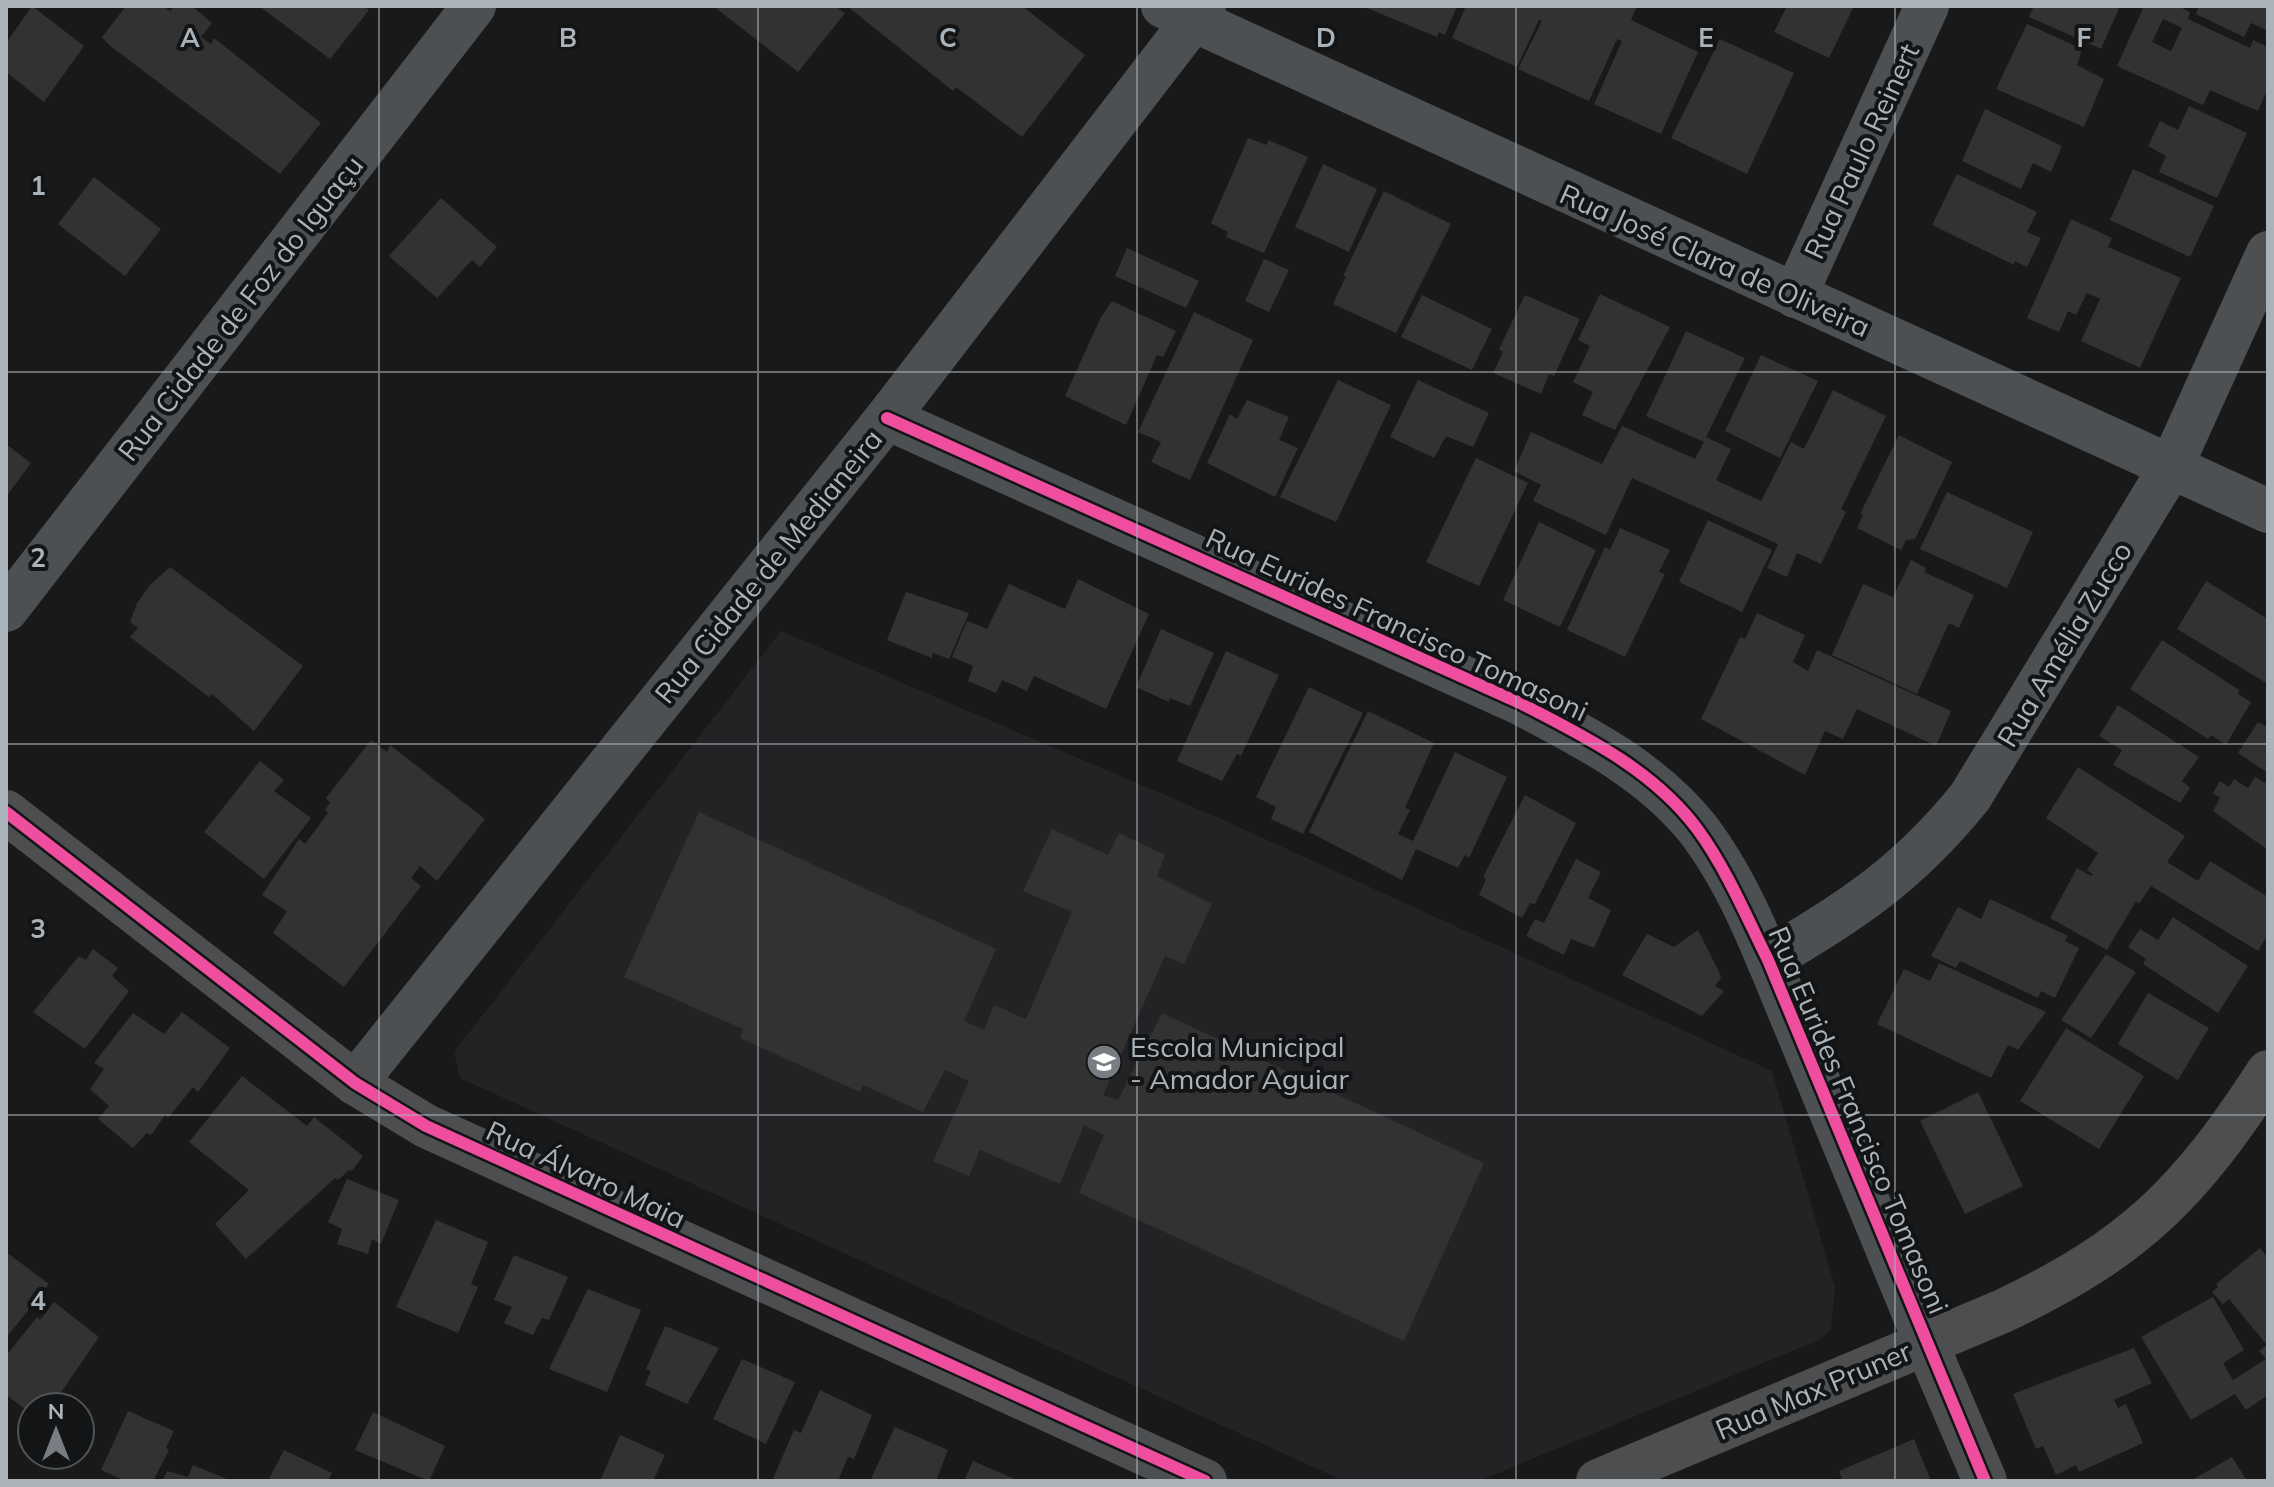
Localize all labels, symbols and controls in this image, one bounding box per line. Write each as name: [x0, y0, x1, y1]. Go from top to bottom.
text: A: [180, 21, 200, 54]
text: B: [559, 21, 577, 54]
text: C: [939, 21, 957, 54]
text: D: [1316, 21, 1336, 54]
text: E: [1698, 21, 1714, 54]
text: F: [2077, 21, 2092, 54]
street label: Rua Paulo Reinert: [1796, 38, 1926, 264]
street label: Rua Cidade de Foz do Iguaçu: [110, 148, 370, 468]
text: 1: [30, 169, 46, 202]
street label: Rua José Clara de Oliveira: [1555, 176, 1875, 344]
street label: Rua Cidade de Medianeira: [647, 422, 889, 710]
street label: Rua Eurides Francisco Tomasoni: [1200, 520, 1594, 728]
street label: Rua Amélia Zucco: [1989, 535, 2139, 753]
text: 2: [30, 541, 46, 574]
text: 3: [30, 912, 46, 945]
street label: Rua Eurides Francisco Tomasoni: [1761, 921, 1957, 1319]
place label: Escola Municipal - Amador Aguiar: [1130, 1029, 1349, 1096]
school or university icon: Escola Municipal - Amador Aguiar: [1085, 1043, 1123, 1081]
street label: Rua Álvaro Maia: [481, 1113, 691, 1235]
text: 4: [30, 1284, 46, 1317]
street label: Rua Max Pruner: [1710, 1333, 1917, 1447]
north arrow: [16, 1391, 96, 1471]
text: N: [48, 1397, 64, 1425]

